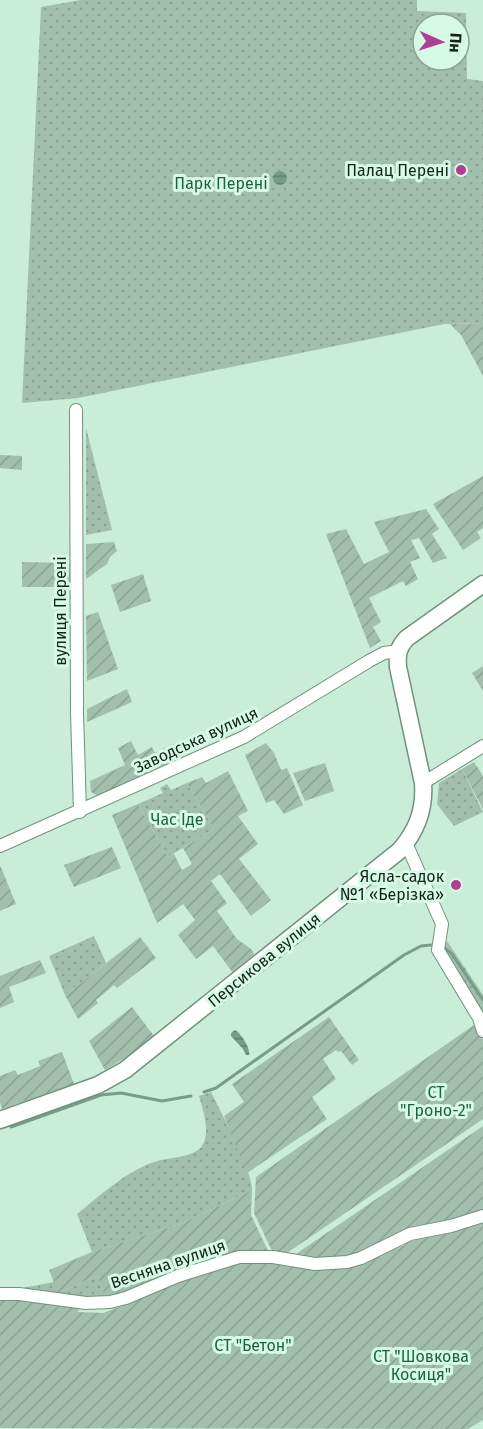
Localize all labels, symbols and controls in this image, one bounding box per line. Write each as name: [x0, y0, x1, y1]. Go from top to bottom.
north arrow: [411, 12, 471, 72]
text: Пн: [445, 32, 465, 53]
place label: Палац Перені: [346, 161, 449, 180]
marker: Палац Перені: [454, 163, 468, 177]
park label: Парк Перені: [174, 174, 268, 193]
street label: вулиця Перені: [51, 556, 70, 666]
street label: Заводська вулиця: [131, 703, 261, 777]
park label: Час Іде: [151, 810, 203, 829]
place label: Ясла-садок №1 «Берізка»: [340, 867, 445, 904]
marker: Ясла-садок №1 «Берізка»: [449, 878, 463, 892]
street label: Персикова вулиця: [204, 909, 324, 1011]
park label: СТ "Гроно-2": [400, 1083, 472, 1120]
street label: Весняна вулиця: [108, 1235, 228, 1293]
park label: СТ "Бетон": [214, 1336, 292, 1355]
park label: СТ "Шовкова Косиця": [373, 1347, 469, 1384]

